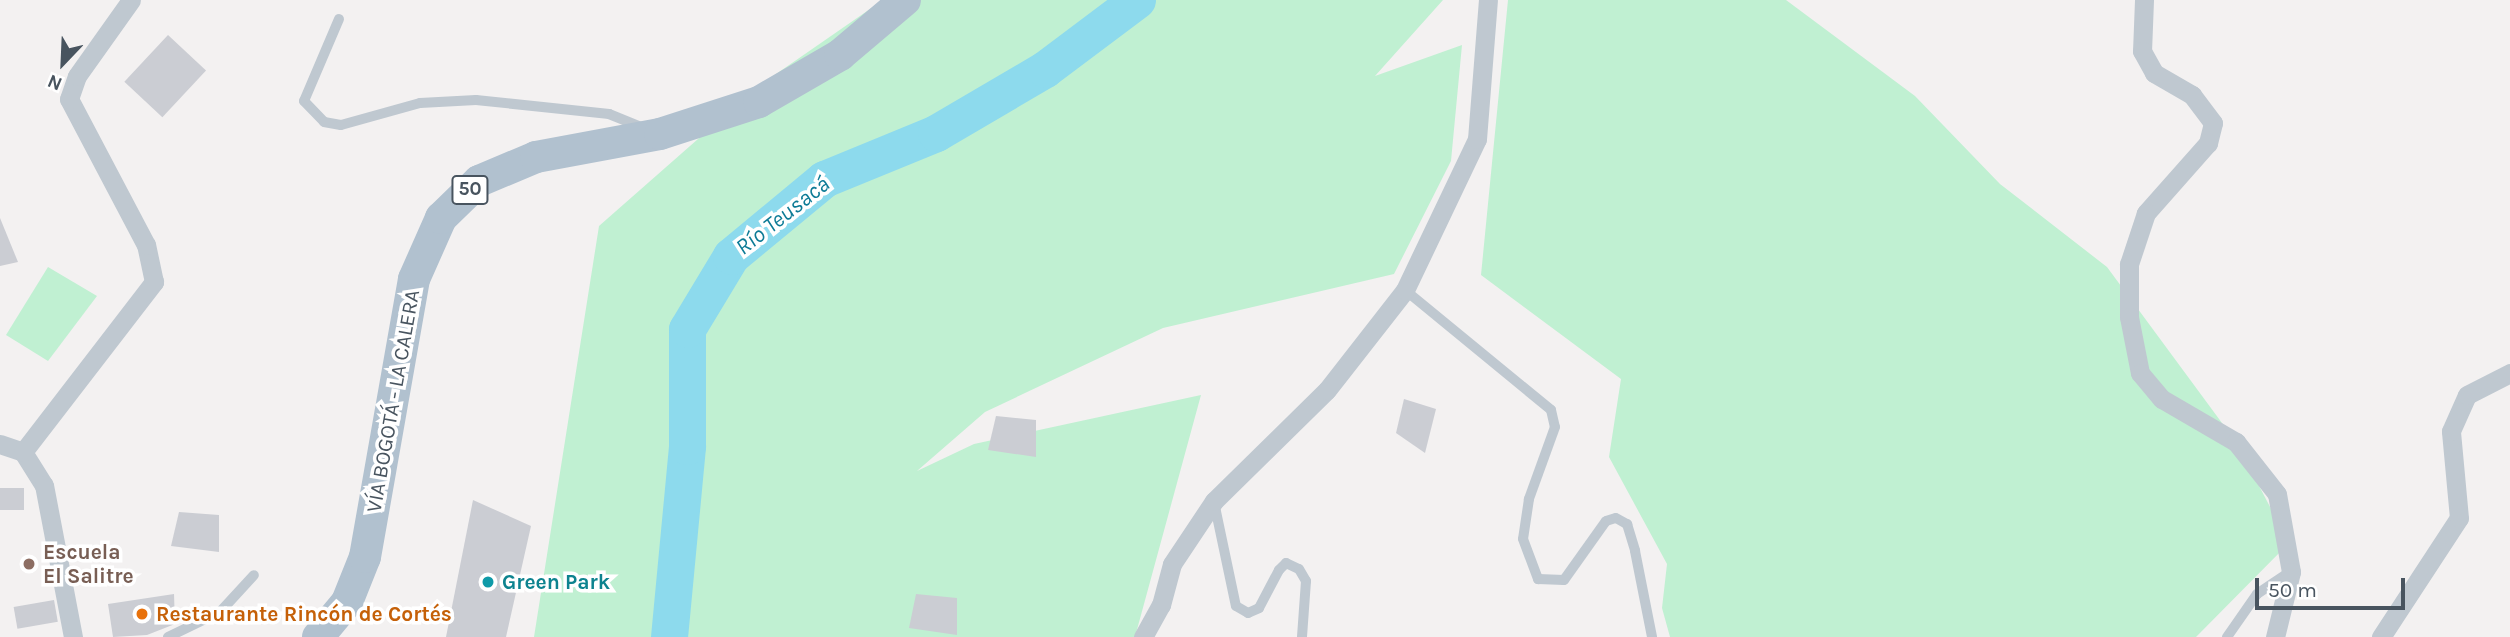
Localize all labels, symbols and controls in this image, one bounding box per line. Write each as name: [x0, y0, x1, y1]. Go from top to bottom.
north arrow: [28, 28, 98, 98]
text: N: [44, 70, 65, 95]
water label: Río Teusacá: [730, 171, 836, 261]
road number: 50: [451, 174, 489, 206]
street label: VÍA BOGOTÁ - LA CALERA: [361, 288, 425, 514]
place label: Escuela El Salitre: [43, 539, 134, 589]
marker: Escuela El Salitre: [21, 556, 37, 572]
scale bar: [2258, 564, 2408, 608]
place label: Green Park: [502, 569, 610, 595]
marker: Green Park: [480, 574, 496, 590]
text: 50 m: [2268, 578, 2317, 602]
place label: Restaurante Rincón de Cortés: [156, 601, 452, 627]
marker: Restaurante Rincón de Cortés: [134, 606, 150, 622]

